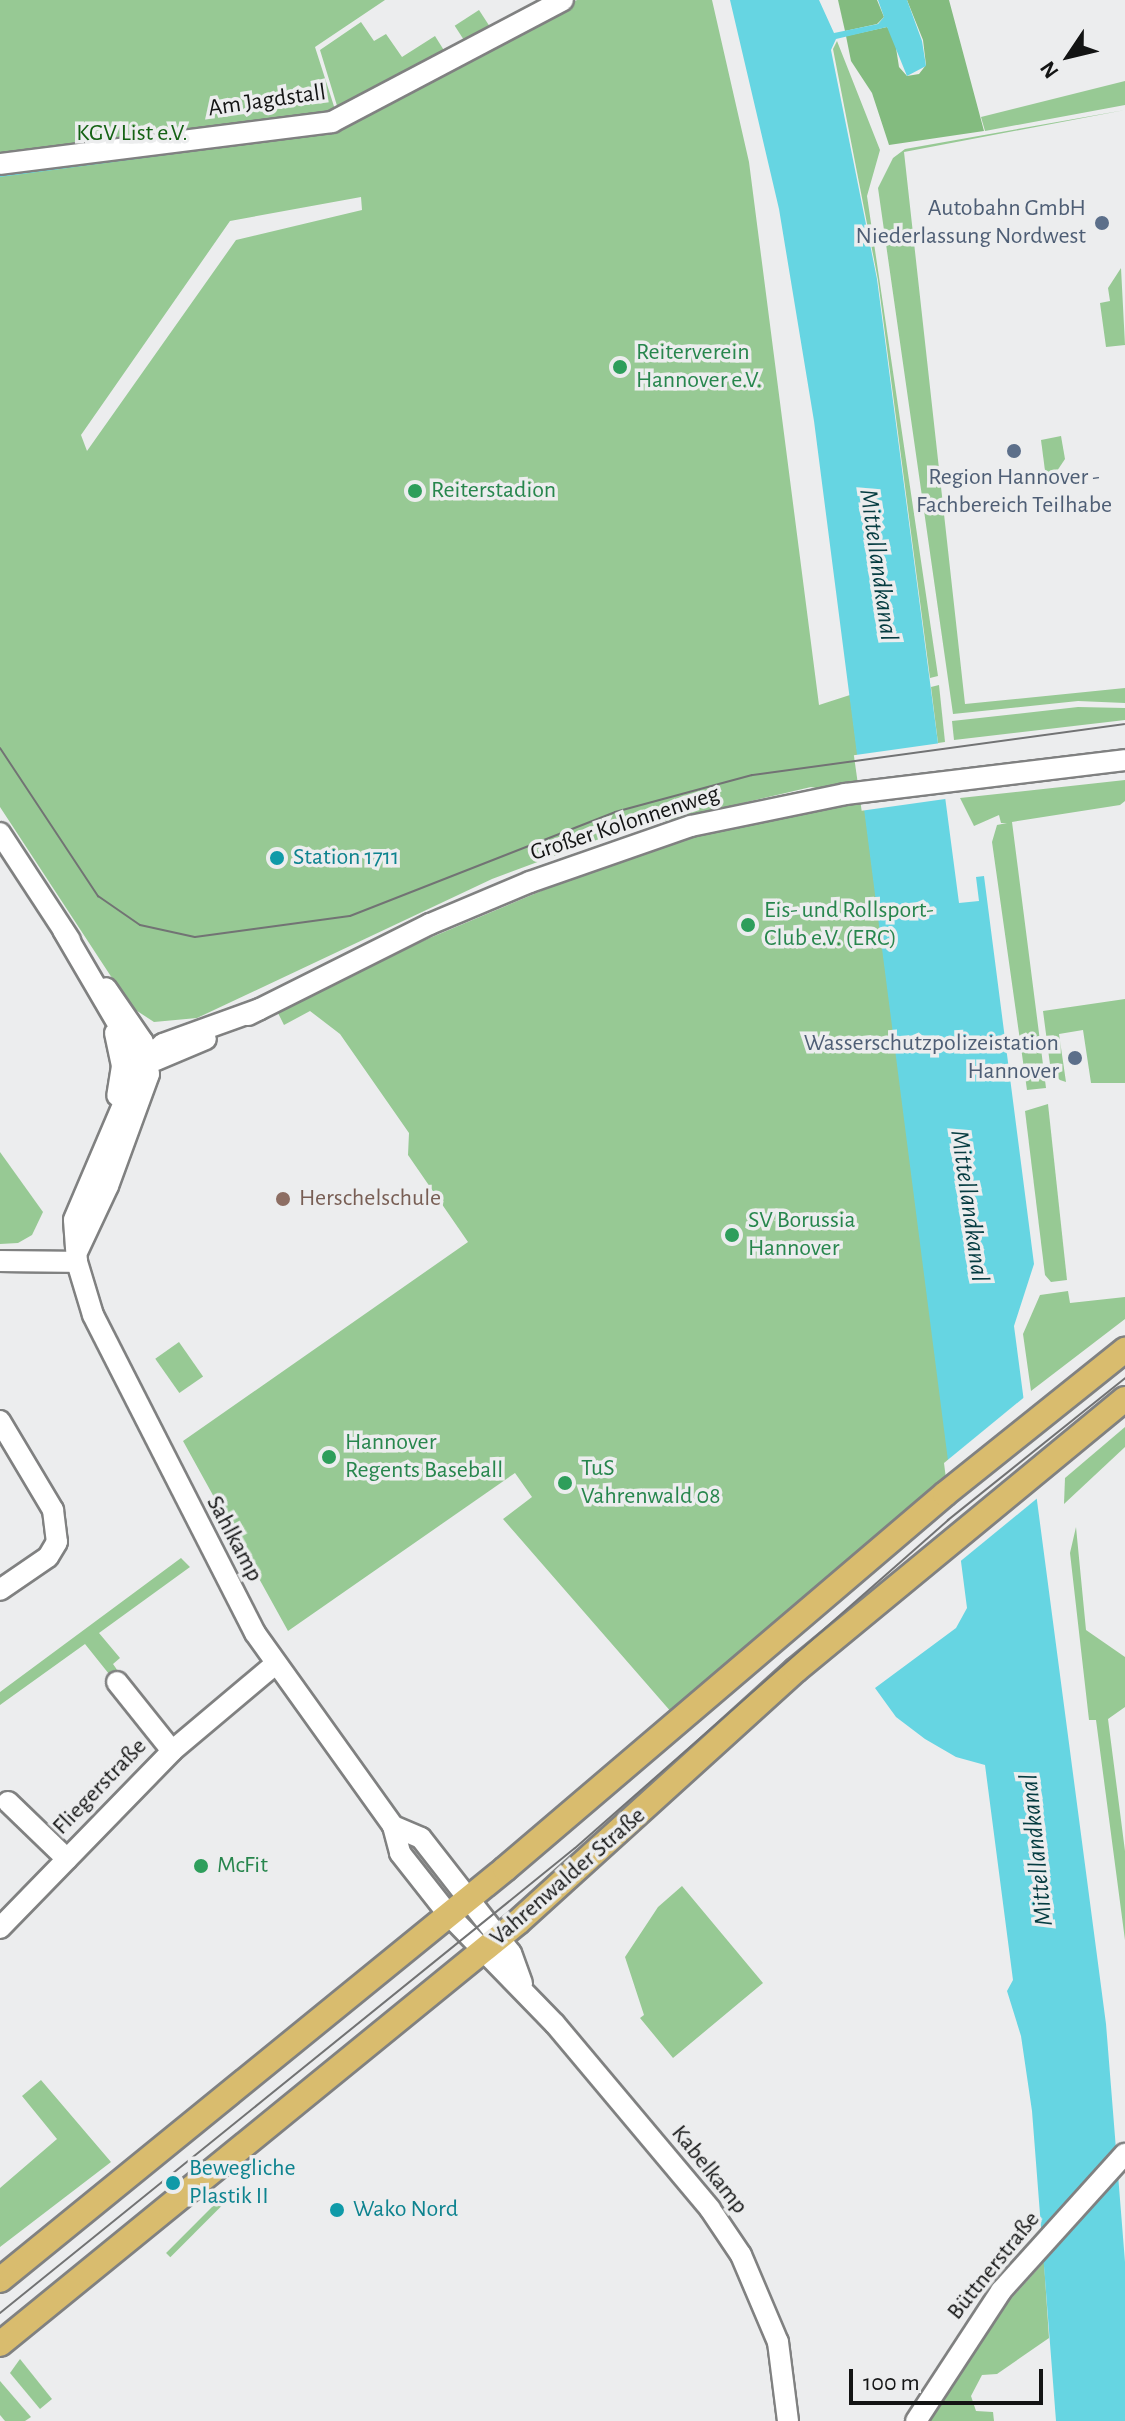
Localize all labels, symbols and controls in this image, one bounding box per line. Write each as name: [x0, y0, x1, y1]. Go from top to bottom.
north arrow: [1029, 16, 1109, 96]
text: N: [1036, 57, 1063, 82]
street label: Am Jagdstall: [206, 78, 328, 124]
park label: KGV List e.V.: [76, 120, 188, 148]
place label: Autobahn GmbH Niederlassung Nordwest: [856, 195, 1086, 251]
marker: Autobahn GmbH Niederlassung Nordwest: [1093, 214, 1111, 232]
place label: Reiterverein Hannover e.V.: [636, 339, 762, 395]
marker: Reiterverein Hannover e.V.: [611, 358, 629, 376]
marker: Region Hannover - Fachbereich Teilhabe: [1005, 442, 1023, 460]
place label: Region Hannover - Fachbereich Teilhabe: [916, 464, 1112, 520]
place label: Reiterstadion: [431, 477, 556, 505]
marker: Reiterstadion: [406, 482, 424, 500]
water label: Mittellandkanal: [852, 487, 904, 643]
street label: Großer Kolonnenweg: [527, 780, 723, 868]
place label: Station 1711: [293, 844, 399, 872]
marker: Station 1711: [268, 849, 286, 867]
place label: Eis- und Rollsport- Club e.V. (ERC): [764, 897, 934, 953]
marker: Eis- und Rollsport- Club e.V. (ERC): [739, 916, 757, 934]
place label: Wasserschutzpolizeistation Hannover: [804, 1030, 1059, 1086]
marker: Wasserschutzpolizeistation Hannover: [1066, 1049, 1084, 1067]
water label: Mittellandkanal: [943, 1128, 995, 1284]
place label: Herschelschule: [299, 1185, 441, 1213]
marker: Herschelschule: [274, 1190, 292, 1208]
place label: SV Borussia Hannover: [748, 1207, 856, 1263]
marker: SV Borussia Hannover: [723, 1226, 741, 1244]
place label: Hannover Regents Baseball: [345, 1429, 503, 1485]
marker: Hannover Regents Baseball: [320, 1448, 338, 1466]
place label: TuS Vahrenwald 08: [581, 1455, 721, 1511]
marker: TuS Vahrenwald 08: [556, 1474, 574, 1492]
street label: Sahlkamp: [199, 1491, 269, 1587]
street label: Fliegerstraße: [47, 1733, 153, 1841]
water label: Mittellandkanal: [1013, 1772, 1061, 1928]
street label: Vahrenwalder Straße: [484, 1802, 652, 1952]
place label: McFit: [217, 1852, 268, 1880]
marker: McFit: [192, 1857, 210, 1875]
street label: Kabelkamp: [664, 2120, 754, 2220]
place label: Bewegliche Plastik II: [189, 2155, 296, 2211]
marker: Bewegliche Plastik II: [164, 2174, 182, 2192]
place label: Wako Nord: [353, 2196, 458, 2224]
marker: Wako Nord: [328, 2201, 346, 2219]
street label: Büttnerstraße: [942, 2206, 1046, 2326]
scale bar: [853, 2353, 1047, 2403]
text: 100 m: [863, 2371, 920, 2395]

